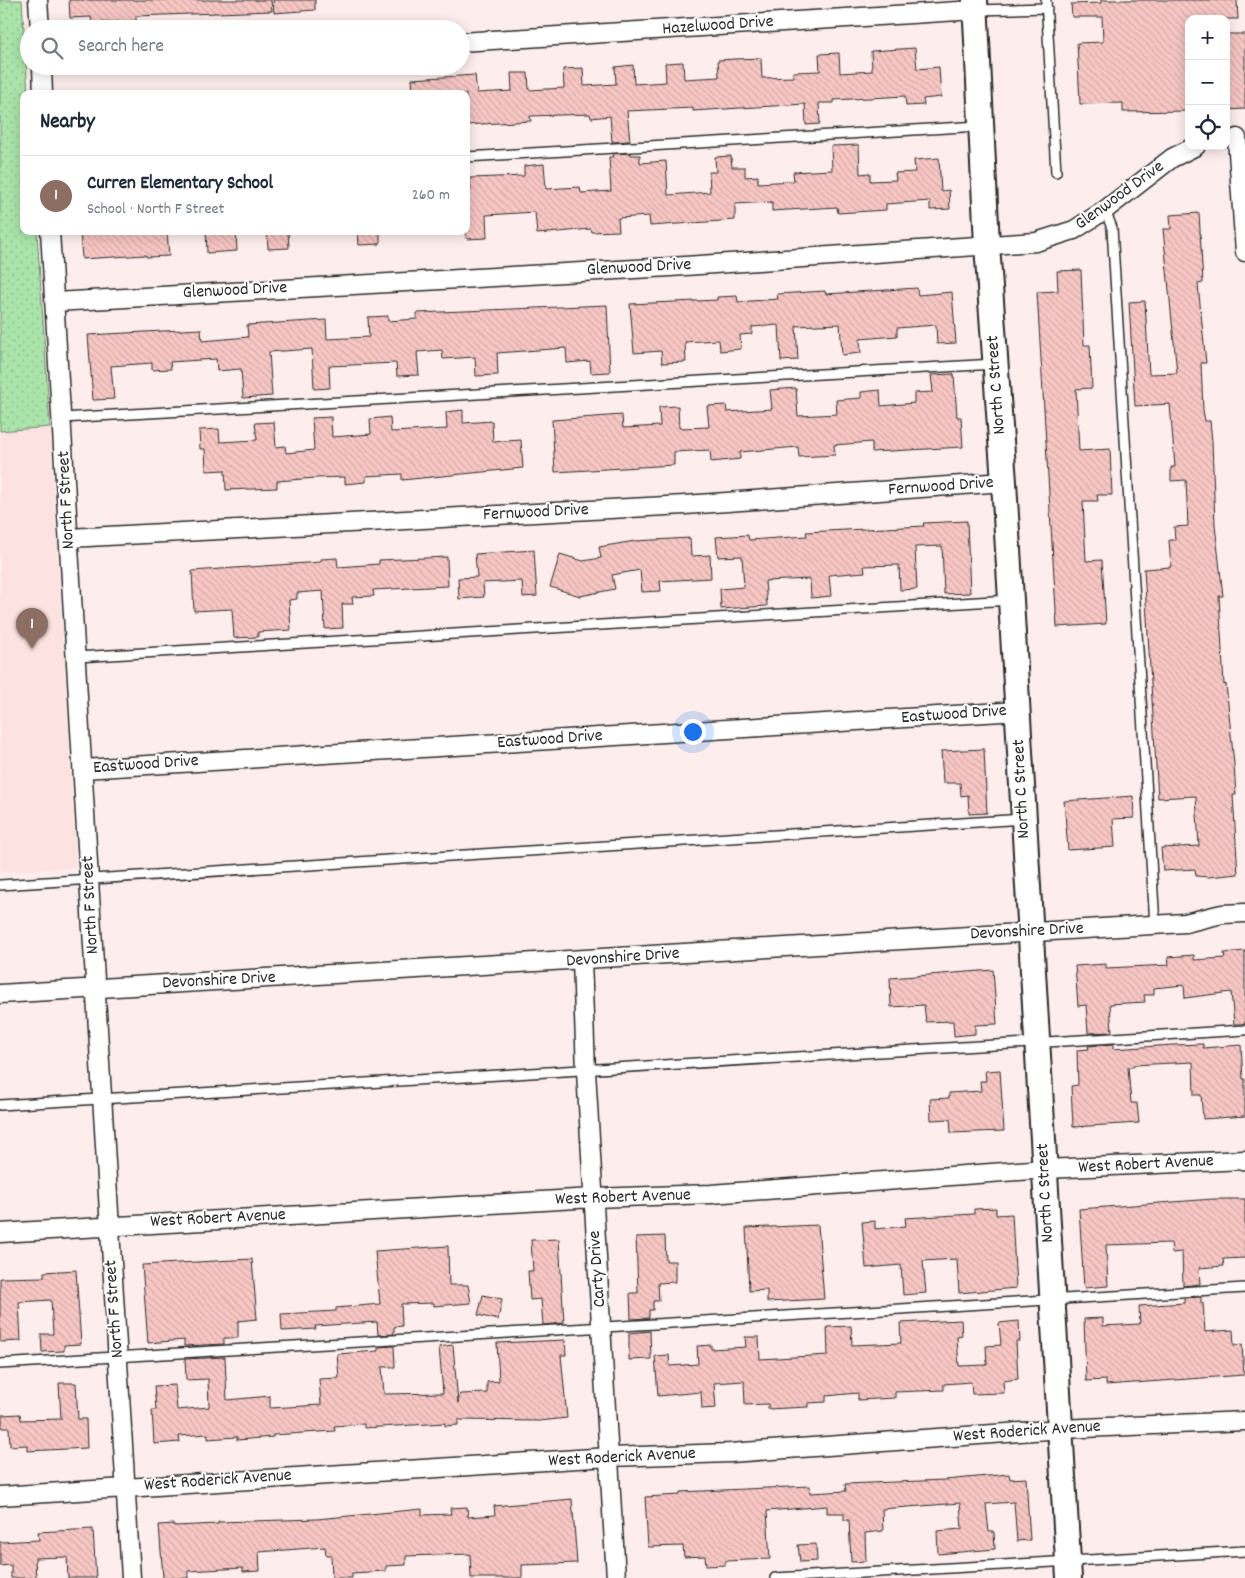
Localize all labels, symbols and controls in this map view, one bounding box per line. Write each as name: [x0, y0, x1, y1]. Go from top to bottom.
street label: Hazelwood Drive: [661, 10, 775, 42]
map controls: [1185, 15, 1230, 150]
button: +: [1185, 15, 1230, 60]
search box: [20, 20, 470, 75]
icon: search: [38, 34, 66, 62]
text: Search here: [78, 34, 164, 61]
button: −: [1185, 60, 1230, 105]
button: locate: [1185, 105, 1230, 150]
text: Nearby: [40, 108, 95, 138]
street label: Glenwood Drive: [1070, 155, 1170, 237]
text: Curren Elementary School: [87, 171, 273, 198]
text: 1: [54, 184, 58, 207]
text: 260 m: [412, 184, 450, 207]
text: School · North F Street: [87, 198, 224, 221]
street label: Glenwood Drive: [586, 253, 692, 283]
street label: Glenwood Drive: [182, 276, 288, 306]
street label: North C Street: [981, 334, 1013, 435]
street label: North F Street: [52, 450, 82, 550]
street label: Fernwood Drive: [887, 471, 995, 503]
street label: Fernwood Drive: [483, 498, 590, 528]
pin: 1: [16, 608, 48, 649]
street label: Eastwood Drive: [900, 699, 1008, 731]
your location: [680, 719, 706, 745]
street label: Eastwood Drive: [496, 724, 604, 756]
street label: North C Street: [1007, 738, 1037, 839]
street label: Eastwood Drive: [92, 749, 200, 781]
street label: North F Street: [76, 855, 106, 955]
street label: Devonshire Drive: [970, 917, 1084, 947]
street label: Devonshire Drive: [565, 942, 681, 974]
street label: Devonshire Drive: [162, 966, 276, 996]
street label: North C Street: [1031, 1142, 1061, 1243]
street label: West Robert Avenue: [1078, 1149, 1215, 1181]
street label: West Robert Avenue: [555, 1183, 691, 1213]
street label: West Robert Avenue: [150, 1203, 287, 1235]
street label: Carty Drive: [583, 1230, 613, 1308]
street label: North F Street: [99, 1259, 131, 1359]
street label: West Roderick Avenue: [952, 1414, 1102, 1450]
street label: West Roderick Avenue: [548, 1442, 696, 1474]
street label: West Roderick Avenue: [143, 1463, 293, 1499]

